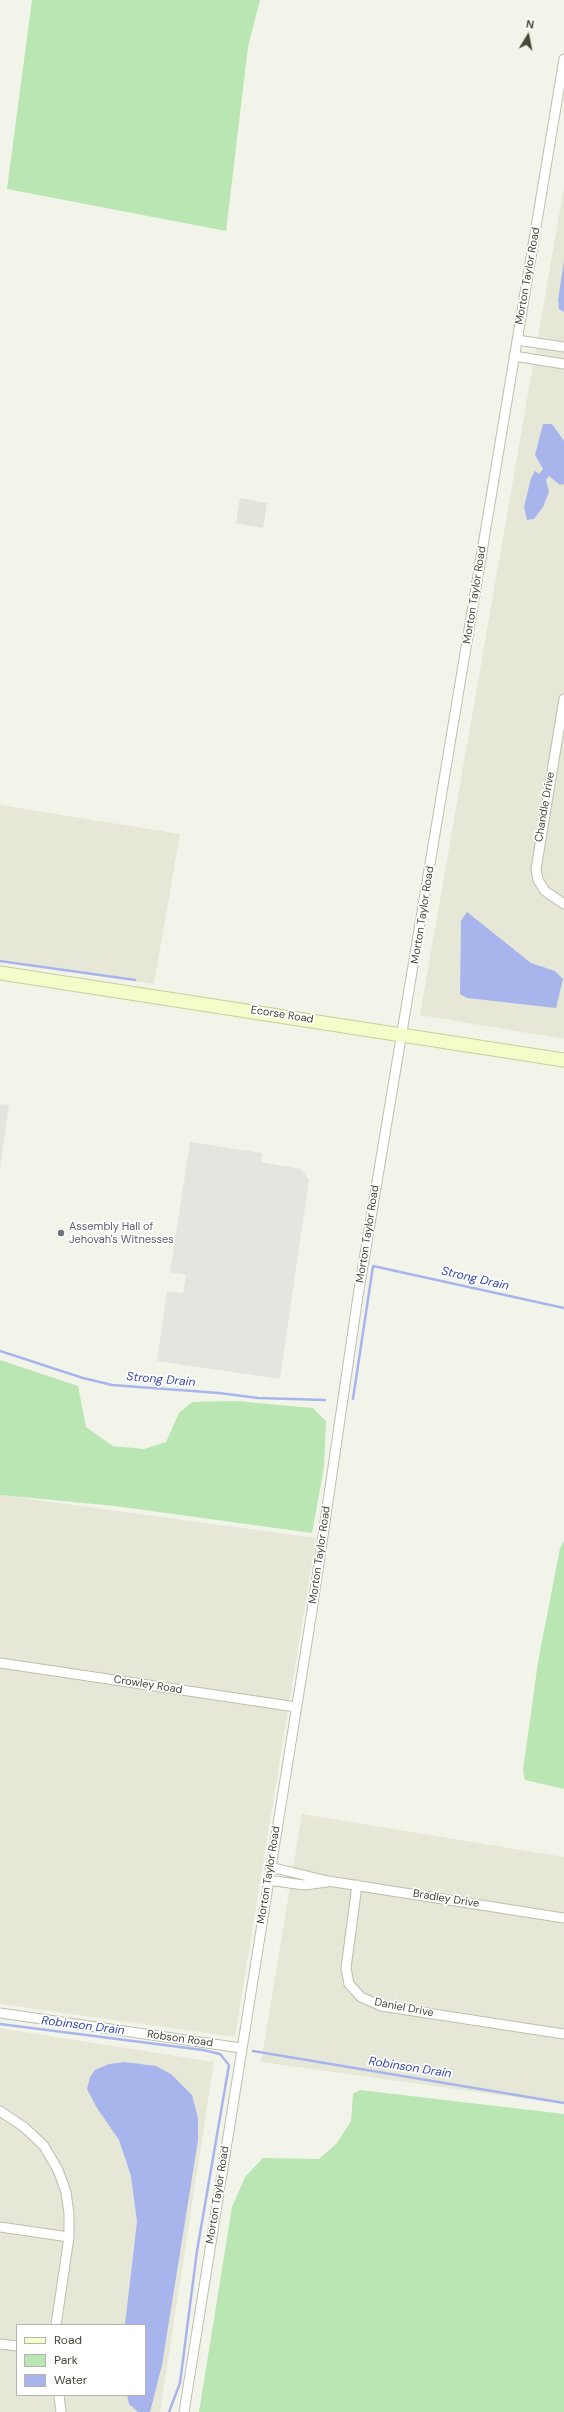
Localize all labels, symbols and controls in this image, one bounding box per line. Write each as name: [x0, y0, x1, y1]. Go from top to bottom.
north arrow: [508, 16, 548, 56]
text: N: [525, 17, 535, 32]
street label: Morton Taylor Road: [513, 226, 543, 326]
street label: Morton Taylor Road: [461, 545, 489, 645]
street label: Chandle Drive: [532, 771, 558, 843]
street label: Morton Taylor Road: [409, 865, 437, 965]
street label: Ecorse Road: [250, 1004, 314, 1026]
street label: Morton Taylor Road: [354, 1184, 382, 1284]
place label: Assembly Hall of Jehovah's Witnesses: [69, 1220, 174, 1246]
marker: Assembly Hall of Jehovah's Witnesses: [56, 1228, 66, 1238]
water label: Strong Drain: [440, 1264, 510, 1294]
water label: Strong Drain: [126, 1370, 196, 1390]
street label: Morton Taylor Road: [307, 1505, 333, 1605]
street label: Crowley Road: [113, 1673, 183, 1697]
street label: Morton Taylor Road: [255, 1825, 283, 1925]
street label: Bradley Drive: [412, 1887, 480, 1911]
street label: Daniel Drive: [373, 1996, 435, 2020]
water label: Robinson Drain: [41, 2014, 125, 2038]
street label: Robson Road: [146, 2028, 214, 2050]
water label: Robinson Drain: [368, 2054, 452, 2082]
street label: Morton Taylor Road: [204, 2145, 232, 2245]
legend: [16, 2324, 146, 2396]
text: Road: [54, 2332, 82, 2348]
text: Park: [54, 2352, 78, 2368]
text: Water: [54, 2372, 87, 2388]

